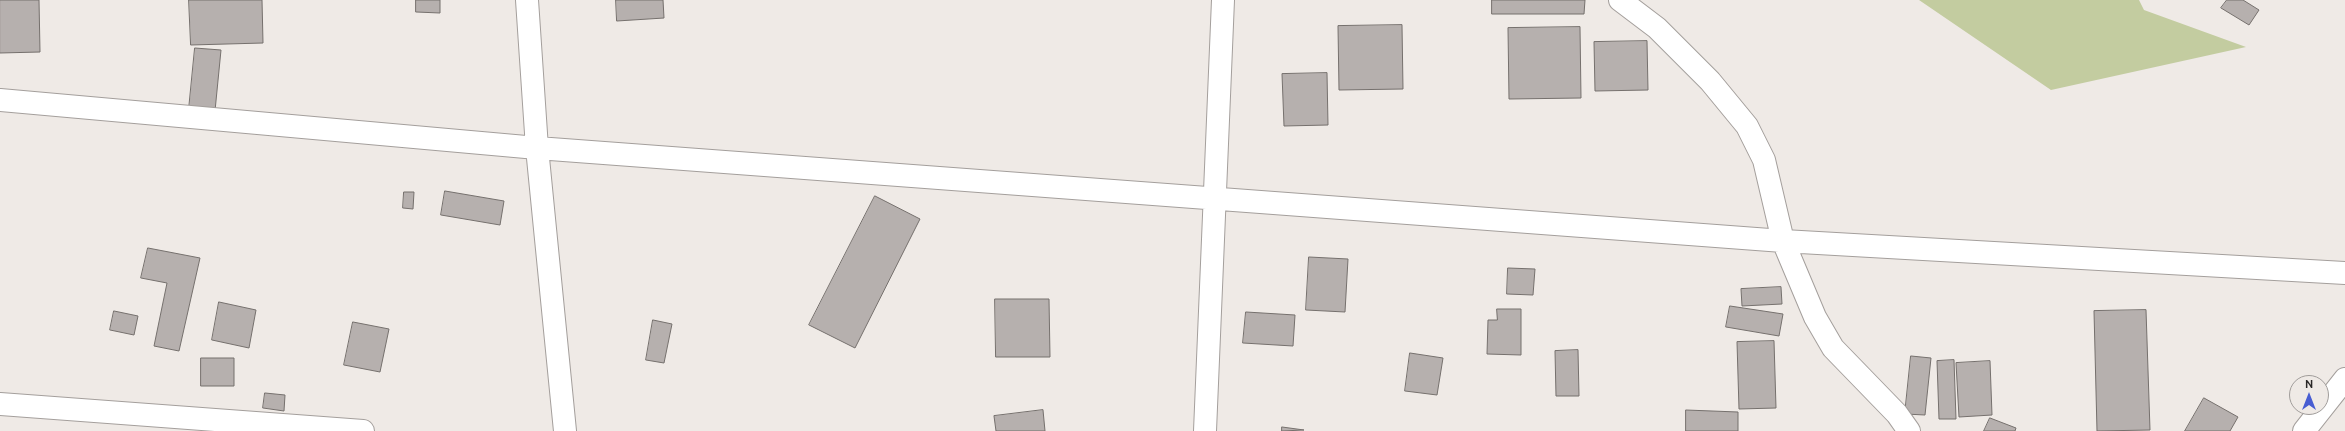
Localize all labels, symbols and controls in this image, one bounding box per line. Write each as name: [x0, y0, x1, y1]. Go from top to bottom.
north arrow: [2289, 375, 2329, 415]
text: N: [2305, 378, 2313, 390]

